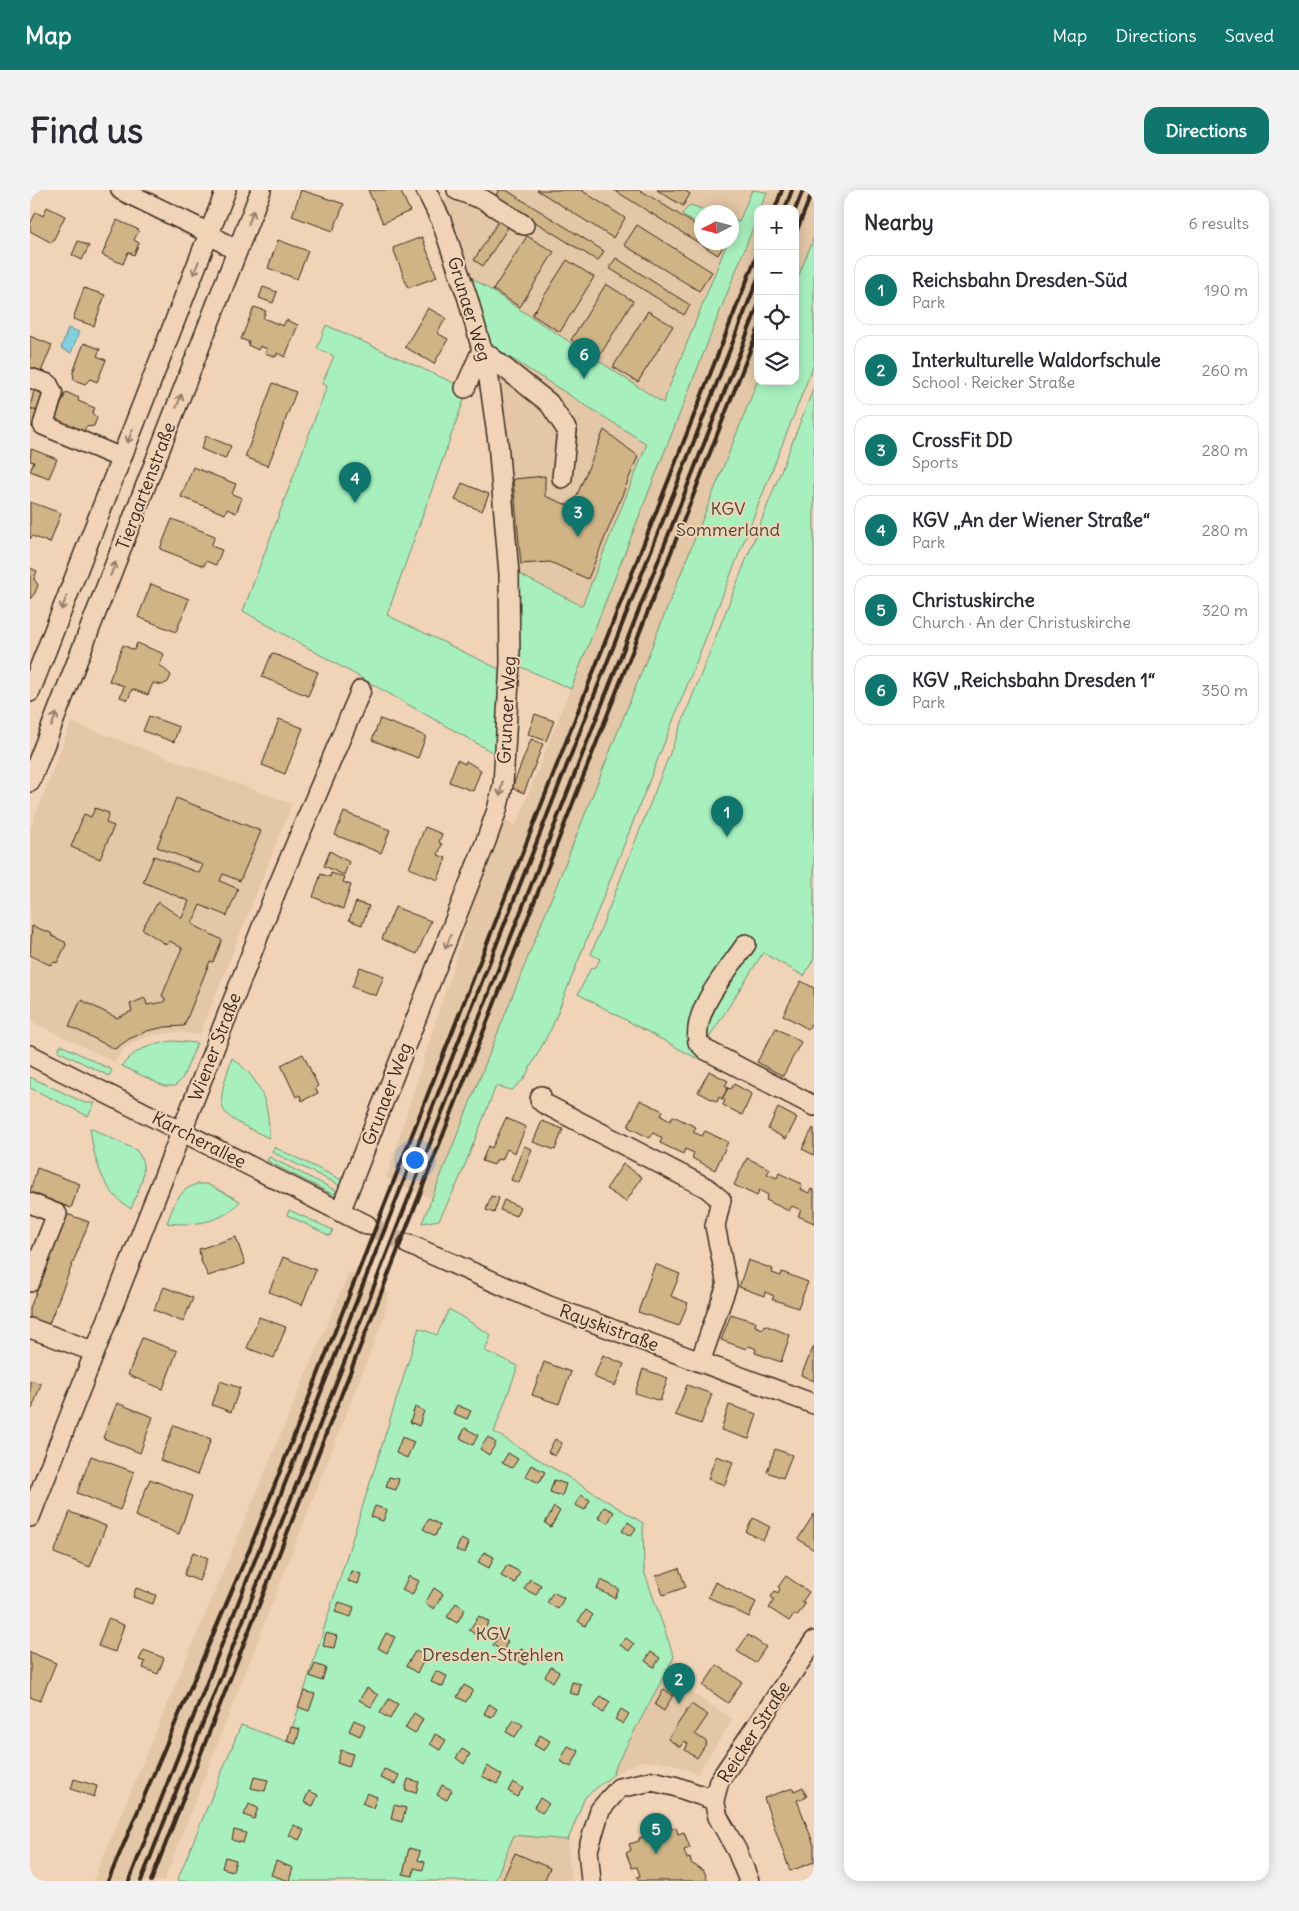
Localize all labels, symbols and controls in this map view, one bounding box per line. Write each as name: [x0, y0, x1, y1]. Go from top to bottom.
text: Map: [25, 20, 72, 50]
text: Map: [1052, 24, 1087, 47]
text: Directions: [1115, 24, 1197, 47]
text: Saved: [1225, 24, 1274, 47]
button: Directions: [1144, 107, 1269, 154]
text: Find us: [30, 108, 143, 152]
north arrow: [694, 205, 739, 250]
map controls: [754, 205, 799, 385]
button: +: [754, 205, 799, 250]
text: Nearby: [864, 209, 934, 236]
one-way arrow: [246, 210, 256, 225]
text: 6 results: [1188, 213, 1249, 233]
button: −: [754, 250, 799, 295]
street label: Grunaer Weg: [443, 254, 496, 364]
one-way arrow: [190, 260, 200, 275]
text: Reichsbahn Dresden-Süd: [912, 268, 1127, 292]
text: 1: [878, 280, 884, 300]
text: 190 m: [1204, 280, 1248, 300]
text: Park: [912, 292, 945, 312]
button: locate: [754, 295, 799, 340]
pin: 6: [568, 338, 600, 379]
button: layers: [754, 340, 799, 385]
text: Interkulturelle Waldorfschule: [912, 348, 1161, 372]
text: 2: [877, 360, 885, 380]
text: 260 m: [1202, 360, 1248, 380]
text: School · Reicker Straße: [912, 372, 1075, 392]
one-way arrow: [175, 394, 184, 409]
street label: Tiergartenstraße: [111, 419, 180, 553]
one-way arrow: [125, 428, 134, 443]
text: CrossFit DD: [912, 428, 1013, 452]
text: 3: [876, 440, 886, 460]
text: 280 m: [1202, 440, 1248, 460]
text: Sports: [912, 452, 958, 472]
pin: 4: [339, 462, 371, 503]
pin: 3: [562, 496, 594, 537]
park label: KGV Sommerland: [676, 497, 780, 541]
text: KGV „An der Wiener Straße“: [912, 508, 1150, 532]
text: 4: [876, 520, 886, 540]
text: 280 m: [1202, 520, 1248, 540]
text: Park: [912, 532, 945, 552]
one-way arrow: [109, 562, 118, 577]
text: Christuskirche: [912, 588, 1035, 612]
one-way arrow: [59, 595, 69, 610]
text: 5: [876, 600, 886, 620]
text: 320 m: [1202, 600, 1248, 620]
text: Church · An der Christuskirche: [912, 612, 1131, 632]
street label: Grunaer Weg: [492, 655, 521, 765]
text: KGV „Reichsbahn Dresden 1“: [912, 668, 1155, 692]
text: 6: [876, 680, 886, 700]
text: 350 m: [1201, 680, 1248, 700]
text: Park: [912, 692, 945, 712]
one-way arrow: [50, 713, 59, 728]
one-way arrow: [496, 780, 506, 796]
pin: 1: [711, 796, 743, 837]
one-way arrow: [443, 934, 452, 949]
street label: Wiener Straße: [183, 989, 246, 1104]
street label: Grunaer Weg: [356, 1039, 417, 1148]
street label: Karcherallee: [148, 1106, 250, 1173]
your location: [402, 1147, 428, 1173]
street label: Rayskistraße: [556, 1299, 662, 1356]
park label: KGV Dresden-Strehlen: [422, 1622, 564, 1666]
pin: 2: [663, 1663, 695, 1704]
street label: Reicker Straße: [712, 1676, 795, 1787]
pin: 5: [640, 1813, 672, 1854]

